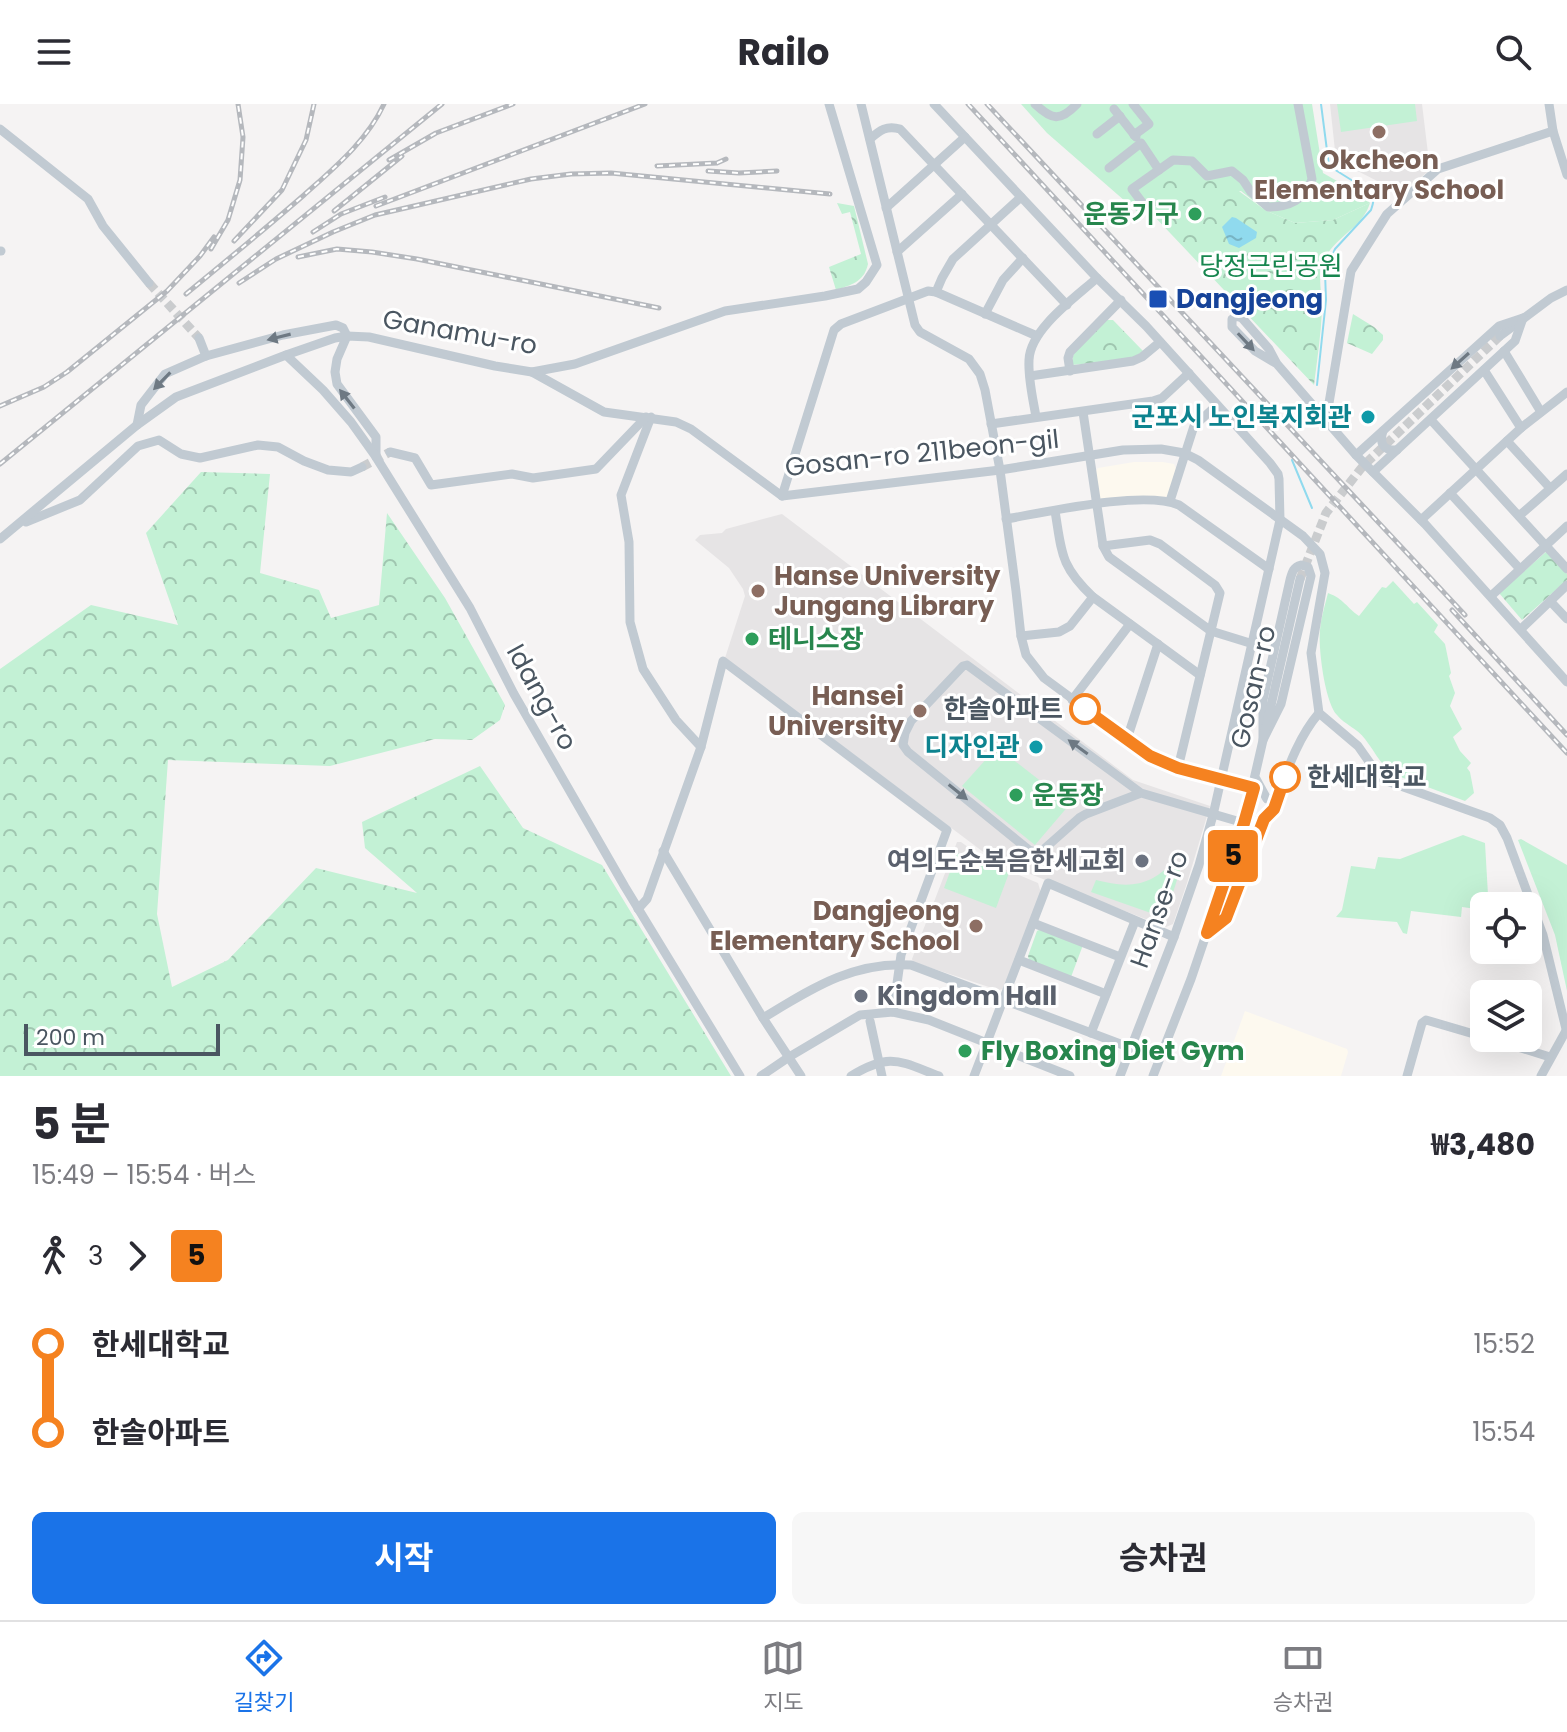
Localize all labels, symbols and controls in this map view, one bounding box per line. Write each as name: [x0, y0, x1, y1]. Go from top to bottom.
text: Railo: [737, 27, 830, 78]
icon: menu: [32, 30, 76, 74]
icon: search: [1491, 30, 1535, 74]
marker: Okcheon Elementary School: [1370, 123, 1388, 141]
place label: Okcheon Elementary School: [1254, 142, 1504, 208]
place label: 운동기구: [1083, 196, 1179, 232]
marker: 운동기구: [1186, 205, 1204, 223]
park label: 당정근린공원: [1199, 248, 1343, 284]
place label: Dangjeong: [1176, 281, 1323, 317]
marker: Dangjeong: [1147, 288, 1169, 310]
street label: Ganamu-ro: [380, 301, 540, 363]
one-way arrow: [266, 331, 291, 343]
one-way arrow: [1237, 332, 1255, 351]
one-way arrow: [1451, 351, 1470, 369]
one-way arrow: [152, 372, 171, 391]
one-way arrow: [339, 389, 356, 409]
place label: 군포시 노인복지회관: [1131, 399, 1352, 435]
marker: 군포시 노인복지회관: [1359, 408, 1377, 426]
street label: Gosan-ro 211beon-gil: [783, 421, 1061, 485]
place label: Hanse University Jungang Library: [774, 558, 1001, 624]
marker: Hanse University Jungang Library: [749, 582, 767, 600]
place label: 테니스장: [768, 621, 864, 657]
street label: Gosan-ro: [1221, 622, 1285, 752]
marker: 테니스장: [743, 630, 761, 648]
street label: Idang-ro: [498, 637, 586, 757]
place label: Hansei University: [768, 678, 905, 744]
place label: 한솔아파트: [943, 691, 1063, 727]
marker: 한솔아파트: [1070, 694, 1100, 724]
marker: Hansei University: [911, 702, 929, 720]
place label: 디자인관: [924, 729, 1020, 765]
marker: 디자인관: [1027, 738, 1045, 756]
one-way arrow: [1068, 740, 1089, 755]
place label: 한세대학교: [1307, 759, 1427, 795]
marker: 한세대학교: [1270, 762, 1300, 792]
place label: 운동장: [1032, 777, 1104, 813]
one-way arrow: [948, 783, 968, 800]
marker: 운동장: [1007, 786, 1025, 804]
line badge: 5: [1207, 830, 1259, 882]
text: 5: [1224, 836, 1242, 875]
place label: 여의도순복음한세교회: [887, 843, 1126, 879]
street label: Hanse-ro: [1121, 845, 1197, 973]
marker: 여의도순복음한세교회: [1133, 852, 1151, 870]
map controls: [1470, 892, 1542, 1052]
button: locate: [1470, 892, 1542, 964]
place label: Dangjeong Elementary School: [710, 893, 960, 959]
marker: Dangjeong Elementary School: [967, 917, 985, 935]
place label: Kingdom Hall: [877, 978, 1057, 1014]
button: layers: [1470, 980, 1542, 1052]
marker: Kingdom Hall: [852, 987, 870, 1005]
scale bar: [24, 1020, 220, 1056]
text: 200 m: [36, 1022, 105, 1053]
place label: Fly Boxing Diet Gym: [981, 1033, 1245, 1069]
marker: Fly Boxing Diet Gym: [956, 1042, 974, 1060]
text: 5 분: [32, 1093, 110, 1154]
text: ₩3,480: [1431, 1123, 1535, 1166]
text: 15:49 – 15:54 · 버스: [32, 1157, 257, 1193]
icon: walk: [32, 1234, 76, 1278]
icon: forward: [115, 1234, 159, 1278]
text: 5: [187, 1236, 206, 1275]
text: 3: [88, 1238, 103, 1274]
text: 한세대학교: [92, 1323, 230, 1366]
text: 15:52: [1474, 1326, 1535, 1362]
text: 한솔아파트: [92, 1411, 230, 1454]
text: 15:54: [1472, 1414, 1535, 1450]
button: 시작: [32, 1512, 776, 1604]
button: 승차권: [792, 1512, 1535, 1604]
tab: 길찾기: [234, 1636, 294, 1719]
tab: 지도: [761, 1636, 805, 1719]
tab: 승차권: [1273, 1636, 1333, 1719]

